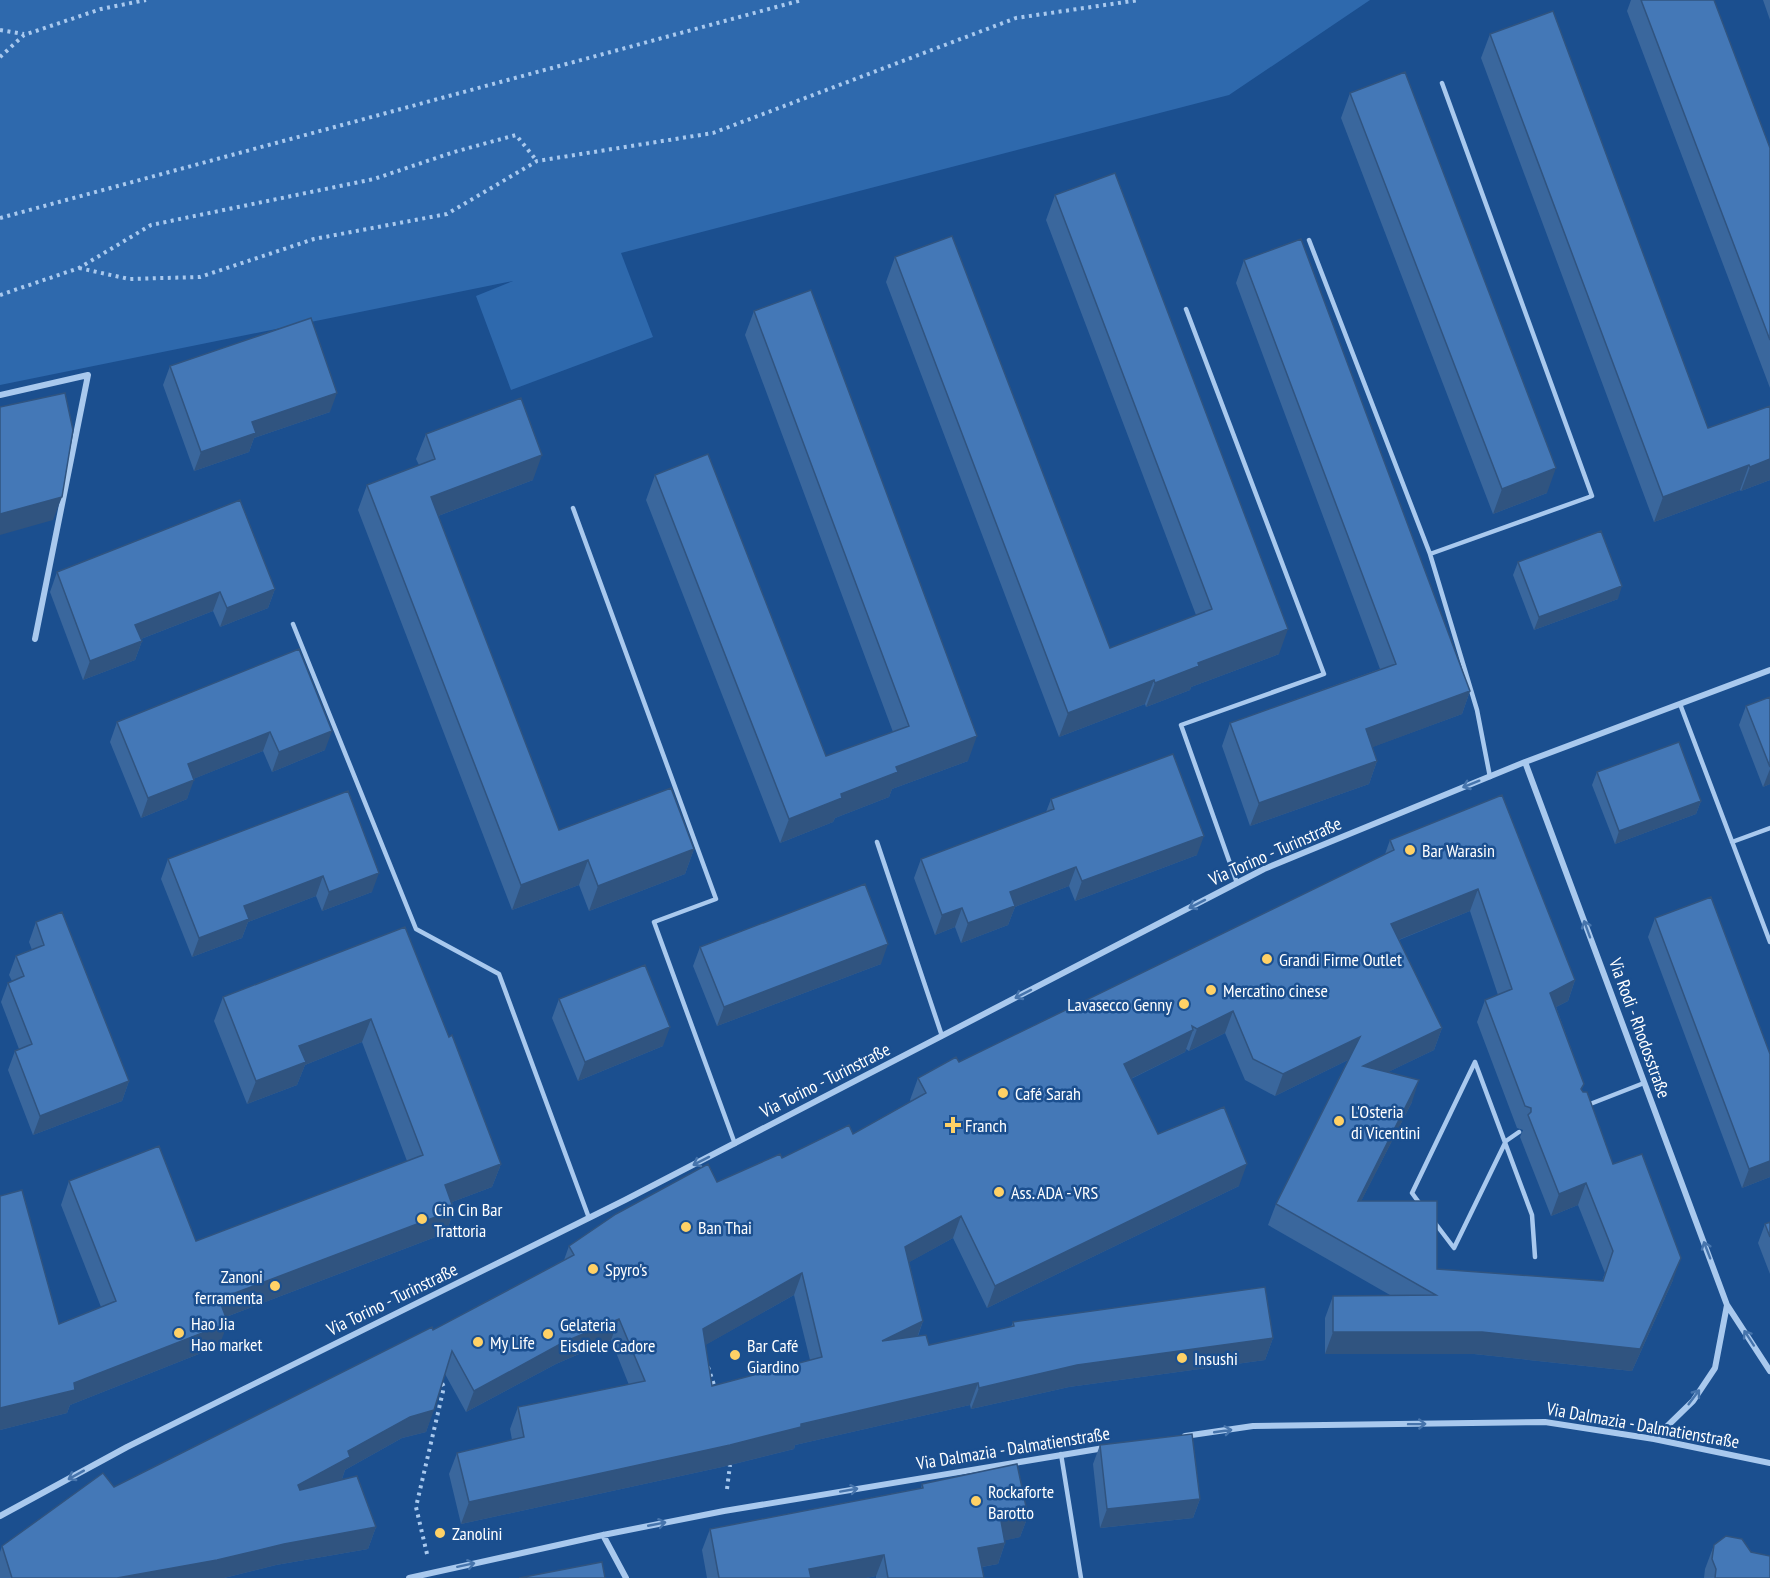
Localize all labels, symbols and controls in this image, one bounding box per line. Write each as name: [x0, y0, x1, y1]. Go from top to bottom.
one-way arrow: [1463, 779, 1481, 790]
street label: Via Torino - Turinstraße: [1204, 811, 1345, 891]
place label: Bar Warasin: [1422, 839, 1495, 862]
marker: Bar Warasin: [1403, 843, 1417, 857]
one-way arrow: [1188, 899, 1206, 910]
one-way arrow: [1581, 920, 1592, 939]
place label: Grandi Firme Outlet: [1279, 948, 1402, 971]
marker: Grandi Firme Outlet: [1260, 952, 1274, 966]
street label: Via Rodi - Rhodosstraße: [1604, 954, 1676, 1101]
place label: Mercatino cinese: [1223, 979, 1328, 1002]
marker: Mercatino cinese: [1204, 983, 1218, 997]
one-way arrow: [1015, 989, 1033, 1000]
place label: Lavasecco Genny: [1067, 993, 1172, 1016]
marker: Lavasecco Genny: [1177, 997, 1191, 1011]
street label: Via Torino - Turinstraße: [755, 1037, 894, 1123]
place label: Café Sarah: [1015, 1082, 1081, 1105]
marker: Café Sarah: [996, 1086, 1010, 1100]
place label: L'Osteria di Vicentini: [1351, 1100, 1420, 1144]
place label: Franch: [965, 1114, 1007, 1137]
marker: L'Osteria di Vicentini: [1332, 1114, 1346, 1128]
marker: Franch: [946, 1118, 960, 1132]
one-way arrow: [693, 1156, 711, 1167]
place label: Ass. ADA - VRS: [1011, 1181, 1099, 1204]
marker: Ass. ADA - VRS: [992, 1185, 1006, 1199]
place label: Cin Cin Bar Trattoria: [434, 1198, 502, 1242]
marker: Cin Cin Bar Trattoria: [415, 1212, 429, 1226]
place label: Ban Thai: [698, 1216, 752, 1239]
marker: Ban Thai: [679, 1220, 693, 1234]
one-way arrow: [1700, 1241, 1711, 1260]
street label: Via Torino - Turinstraße: [322, 1257, 461, 1341]
place label: Spyro's: [605, 1258, 647, 1281]
marker: Spyro's: [586, 1262, 600, 1276]
place label: Zanoni ferramenta: [195, 1265, 263, 1309]
marker: Zanoni ferramenta: [268, 1279, 282, 1293]
place label: Hao Jia Hao market: [191, 1312, 263, 1356]
place label: Gelateria Eisdiele Cadore: [560, 1313, 655, 1357]
marker: Hao Jia Hao market: [172, 1326, 186, 1340]
marker: Gelateria Eisdiele Cadore: [541, 1327, 555, 1341]
one-way arrow: [1742, 1330, 1754, 1347]
place label: My Life: [490, 1331, 535, 1354]
place label: Bar Café Giardino: [747, 1334, 799, 1378]
marker: My Life: [471, 1335, 485, 1349]
place label: Insushi: [1194, 1347, 1238, 1370]
marker: Bar Café Giardino: [728, 1348, 742, 1362]
marker: Insushi: [1175, 1351, 1189, 1365]
one-way arrow: [1688, 1390, 1701, 1406]
street label: Via Dalmazia - Dalmatienstraße: [1544, 1397, 1741, 1453]
one-way arrow: [1407, 1418, 1427, 1429]
street label: Via Dalmazia - Dalmatienstraße: [914, 1421, 1111, 1475]
one-way arrow: [1212, 1425, 1232, 1436]
one-way arrow: [68, 1469, 85, 1481]
place label: Rockaforte Barotto: [988, 1480, 1054, 1524]
one-way arrow: [838, 1484, 858, 1495]
marker: Rockaforte Barotto: [969, 1494, 983, 1508]
one-way arrow: [646, 1518, 666, 1529]
place label: Zanolini: [452, 1522, 502, 1545]
marker: Zanolini: [433, 1526, 447, 1540]
one-way arrow: [456, 1558, 475, 1570]

